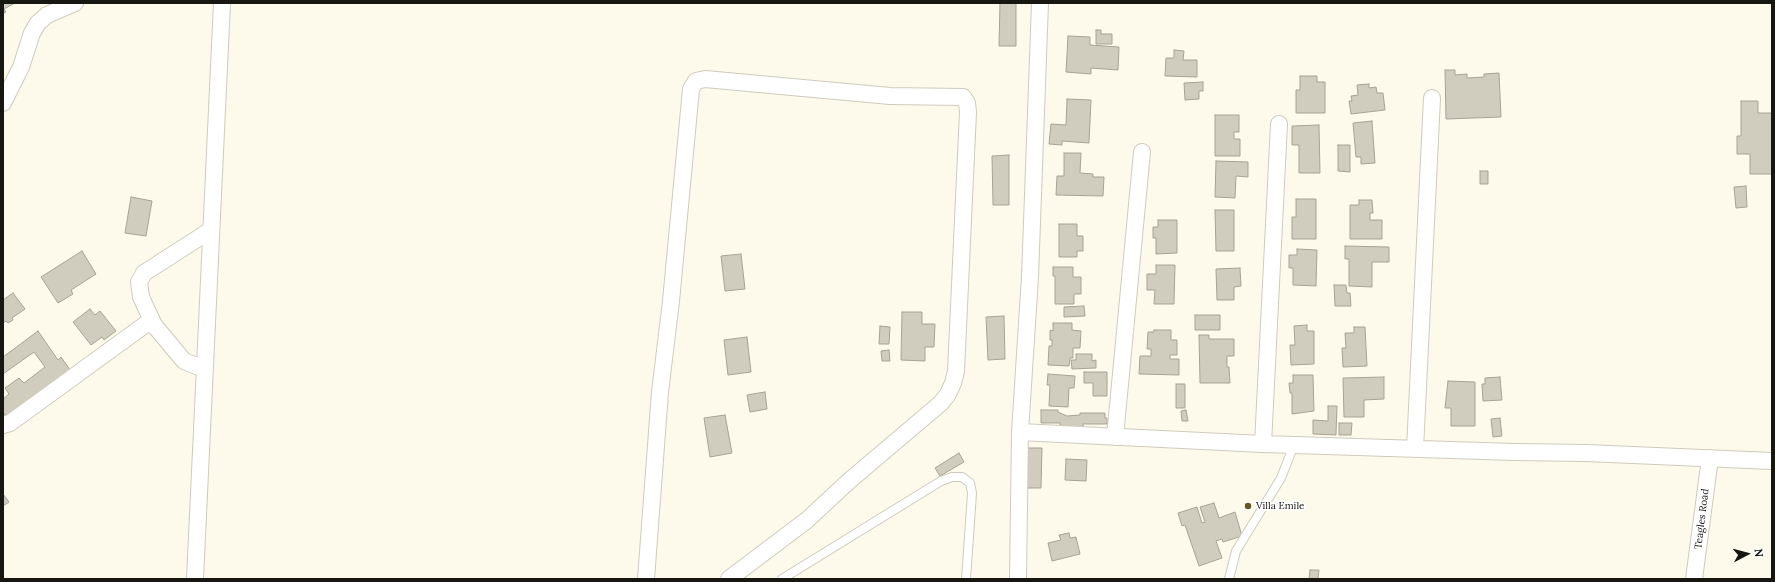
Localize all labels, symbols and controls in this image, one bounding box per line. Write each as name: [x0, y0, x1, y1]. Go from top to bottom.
street label: Teagles Road: [1692, 488, 1712, 550]
place label: Villa Emile: [1256, 500, 1305, 512]
marker: Villa Emile: [1243, 501, 1253, 511]
north arrow: [1727, 534, 1767, 574]
text: N: [1752, 548, 1766, 558]

